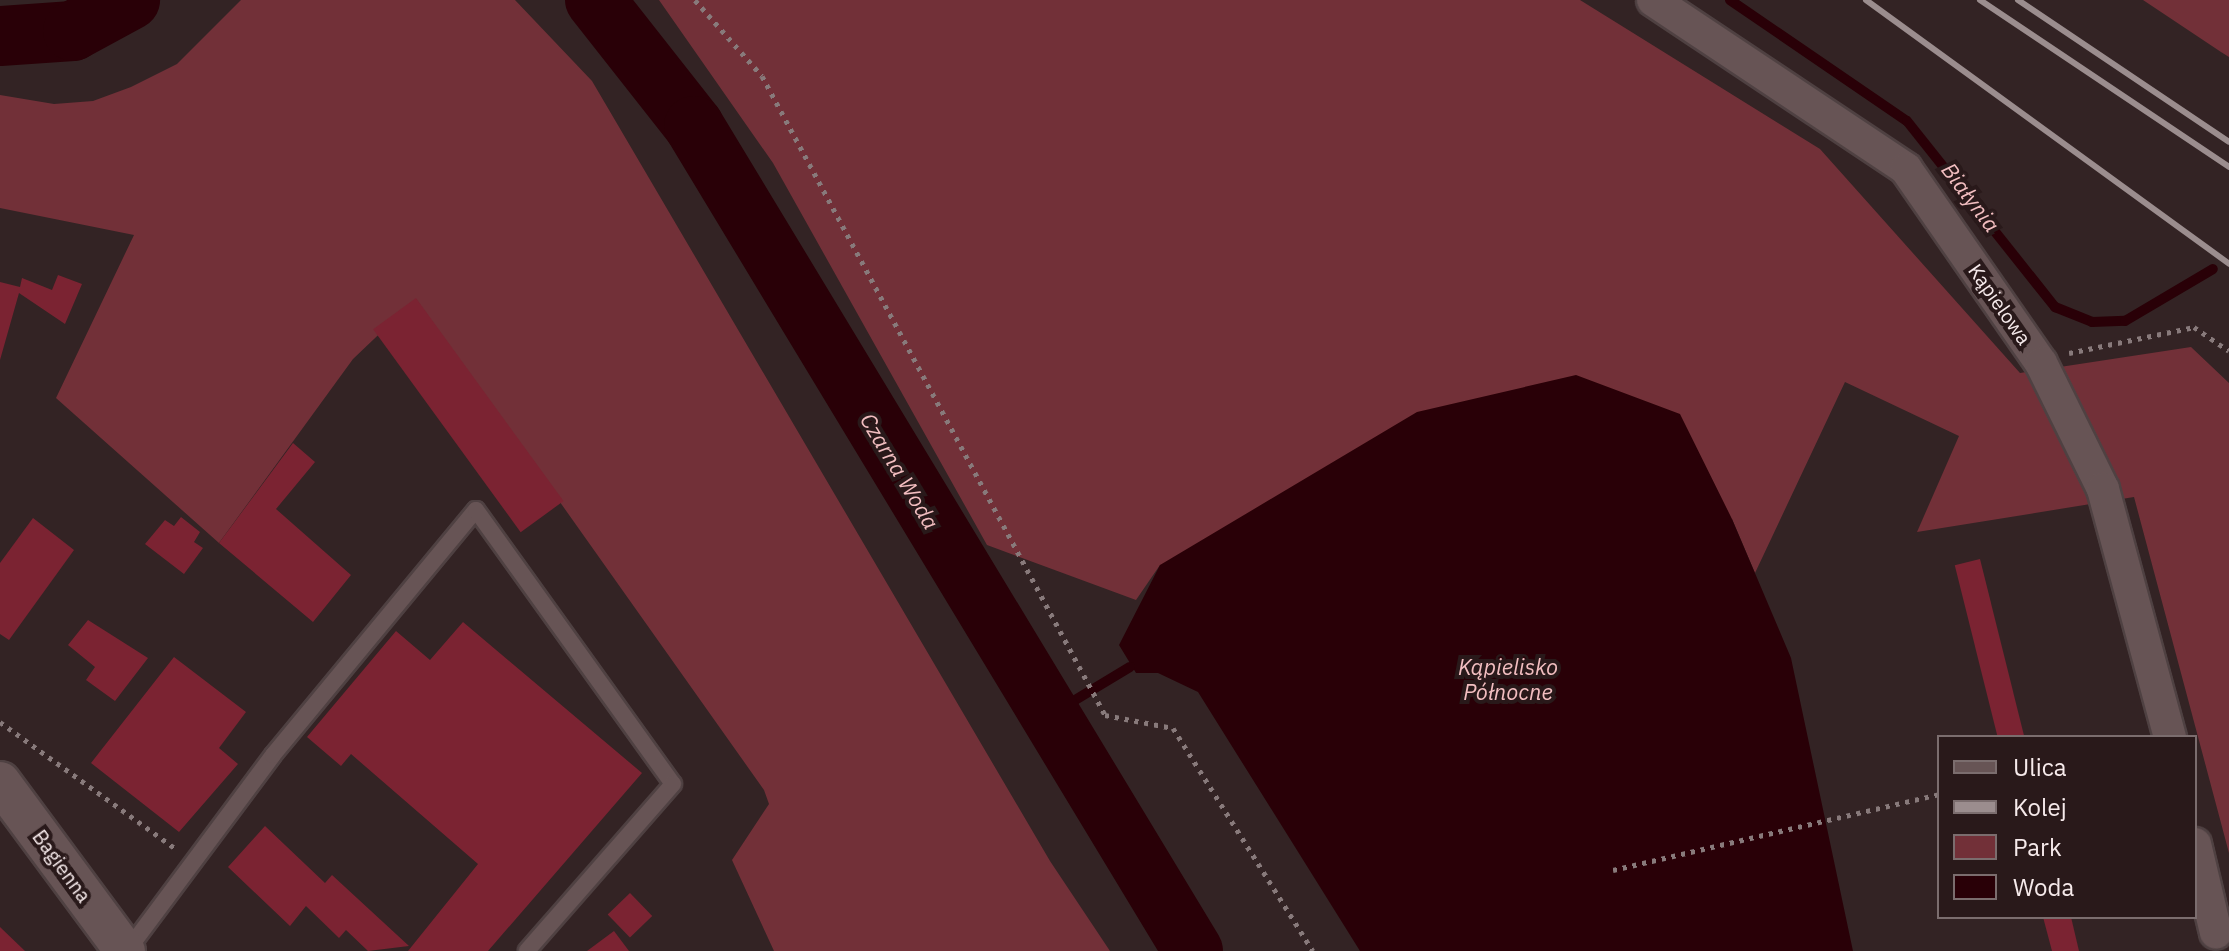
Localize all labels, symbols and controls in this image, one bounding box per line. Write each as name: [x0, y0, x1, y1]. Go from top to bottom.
water label: Białynia: [1936, 157, 2006, 237]
street label: Kąpielowa: [1963, 259, 2037, 349]
water label: Czarna Woda: [855, 408, 945, 534]
water label: Kąpielisko Północne: [1458, 653, 1558, 704]
legend: [1937, 735, 2197, 919]
text: Ulica: [2013, 751, 2067, 783]
text: Kolej: [2013, 791, 2067, 823]
street label: Bagienna: [28, 825, 96, 907]
text: Park: [2013, 831, 2062, 863]
text: Woda: [2013, 871, 2074, 903]

